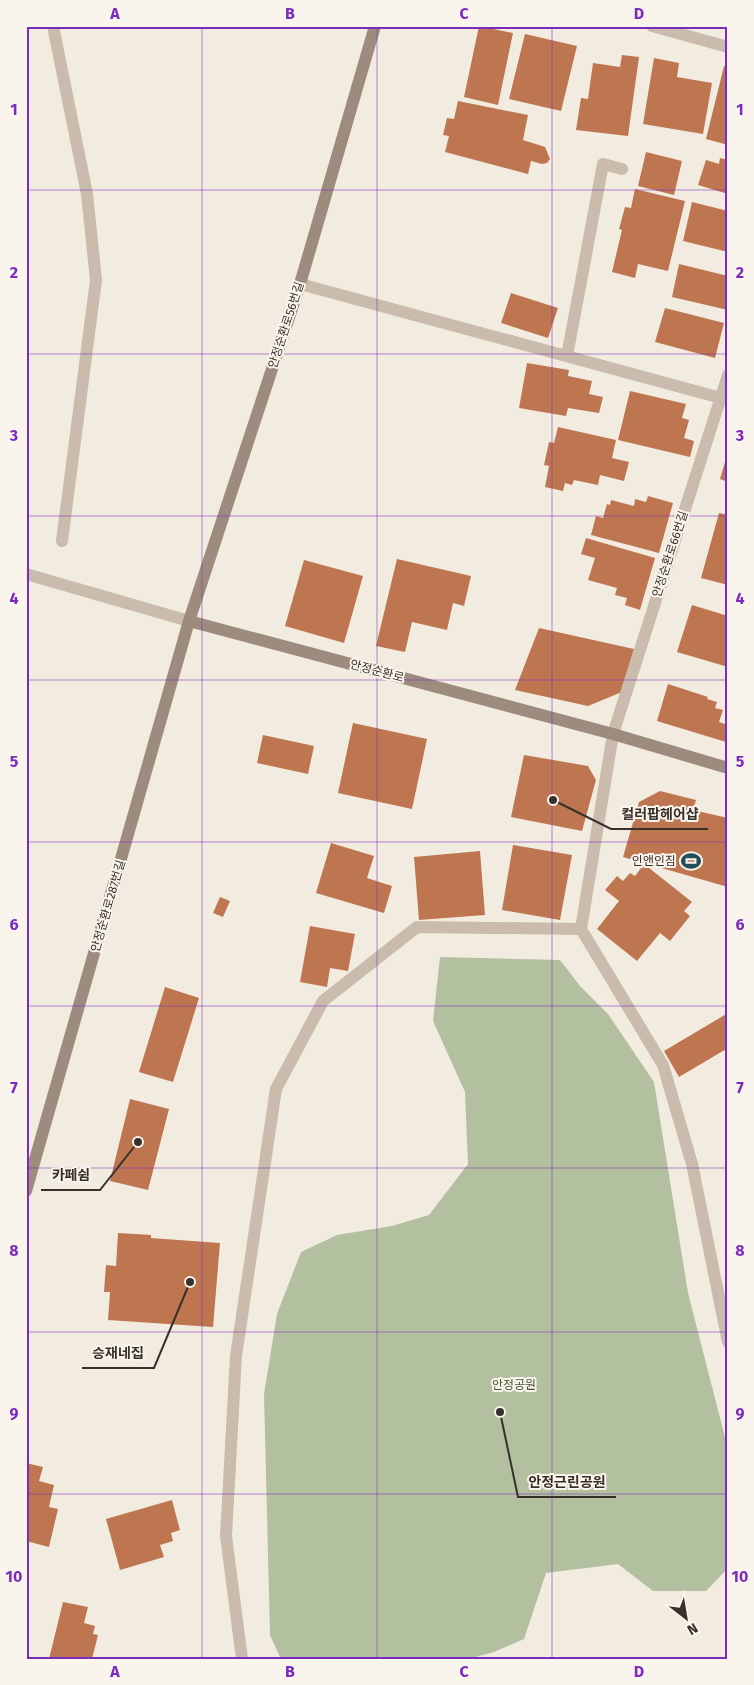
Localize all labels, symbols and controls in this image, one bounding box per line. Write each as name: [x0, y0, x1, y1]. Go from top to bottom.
text: A: [109, 4, 120, 23]
text: B: [285, 4, 295, 23]
text: C: [459, 4, 469, 23]
text: D: [634, 4, 644, 23]
text: 1: [10, 100, 18, 119]
text: 1: [736, 100, 744, 119]
text: 2: [10, 263, 18, 282]
text: 2: [736, 263, 744, 282]
street label: 안정순환로56번길: [265, 280, 307, 370]
text: 3: [9, 426, 18, 445]
text: 3: [735, 426, 744, 445]
street label: 안정순환로66번길: [649, 509, 691, 599]
text: 4: [9, 589, 19, 608]
text: 4: [735, 589, 745, 608]
street label: 안정순환로: [349, 657, 405, 685]
text: 5: [10, 752, 19, 771]
text: 5: [736, 752, 745, 771]
callout: 컬러팝헤어샵: [611, 800, 708, 829]
text: 컬러팝헤어샵: [621, 806, 699, 823]
sports icon: 인앤인짐: [680, 850, 702, 872]
place label: 인앤인짐: [632, 854, 676, 868]
street label: 안정순환로287번길: [88, 858, 128, 954]
text: 6: [9, 915, 19, 934]
text: 6: [735, 915, 745, 934]
text: 7: [10, 1078, 18, 1097]
text: 7: [736, 1078, 744, 1097]
callout: 카페쉼: [41, 1161, 100, 1190]
text: 카페쉼: [52, 1167, 90, 1184]
text: 8: [9, 1241, 19, 1260]
text: 8: [735, 1241, 745, 1260]
callout: 승재네집: [82, 1339, 154, 1368]
text: 승재네집: [92, 1345, 144, 1362]
park label: 안정공원: [492, 1378, 536, 1392]
text: 9: [10, 1404, 19, 1423]
text: 9: [736, 1404, 745, 1423]
callout: 안정근린공원: [518, 1468, 616, 1497]
text: 안정근린공원: [528, 1474, 606, 1491]
text: 10: [6, 1567, 22, 1586]
text: 10: [732, 1567, 748, 1586]
north arrow: [662, 1592, 712, 1642]
text: N: [684, 1619, 701, 1638]
text: A: [109, 1662, 120, 1681]
text: B: [285, 1662, 295, 1681]
text: C: [459, 1662, 469, 1681]
text: D: [634, 1662, 644, 1681]

